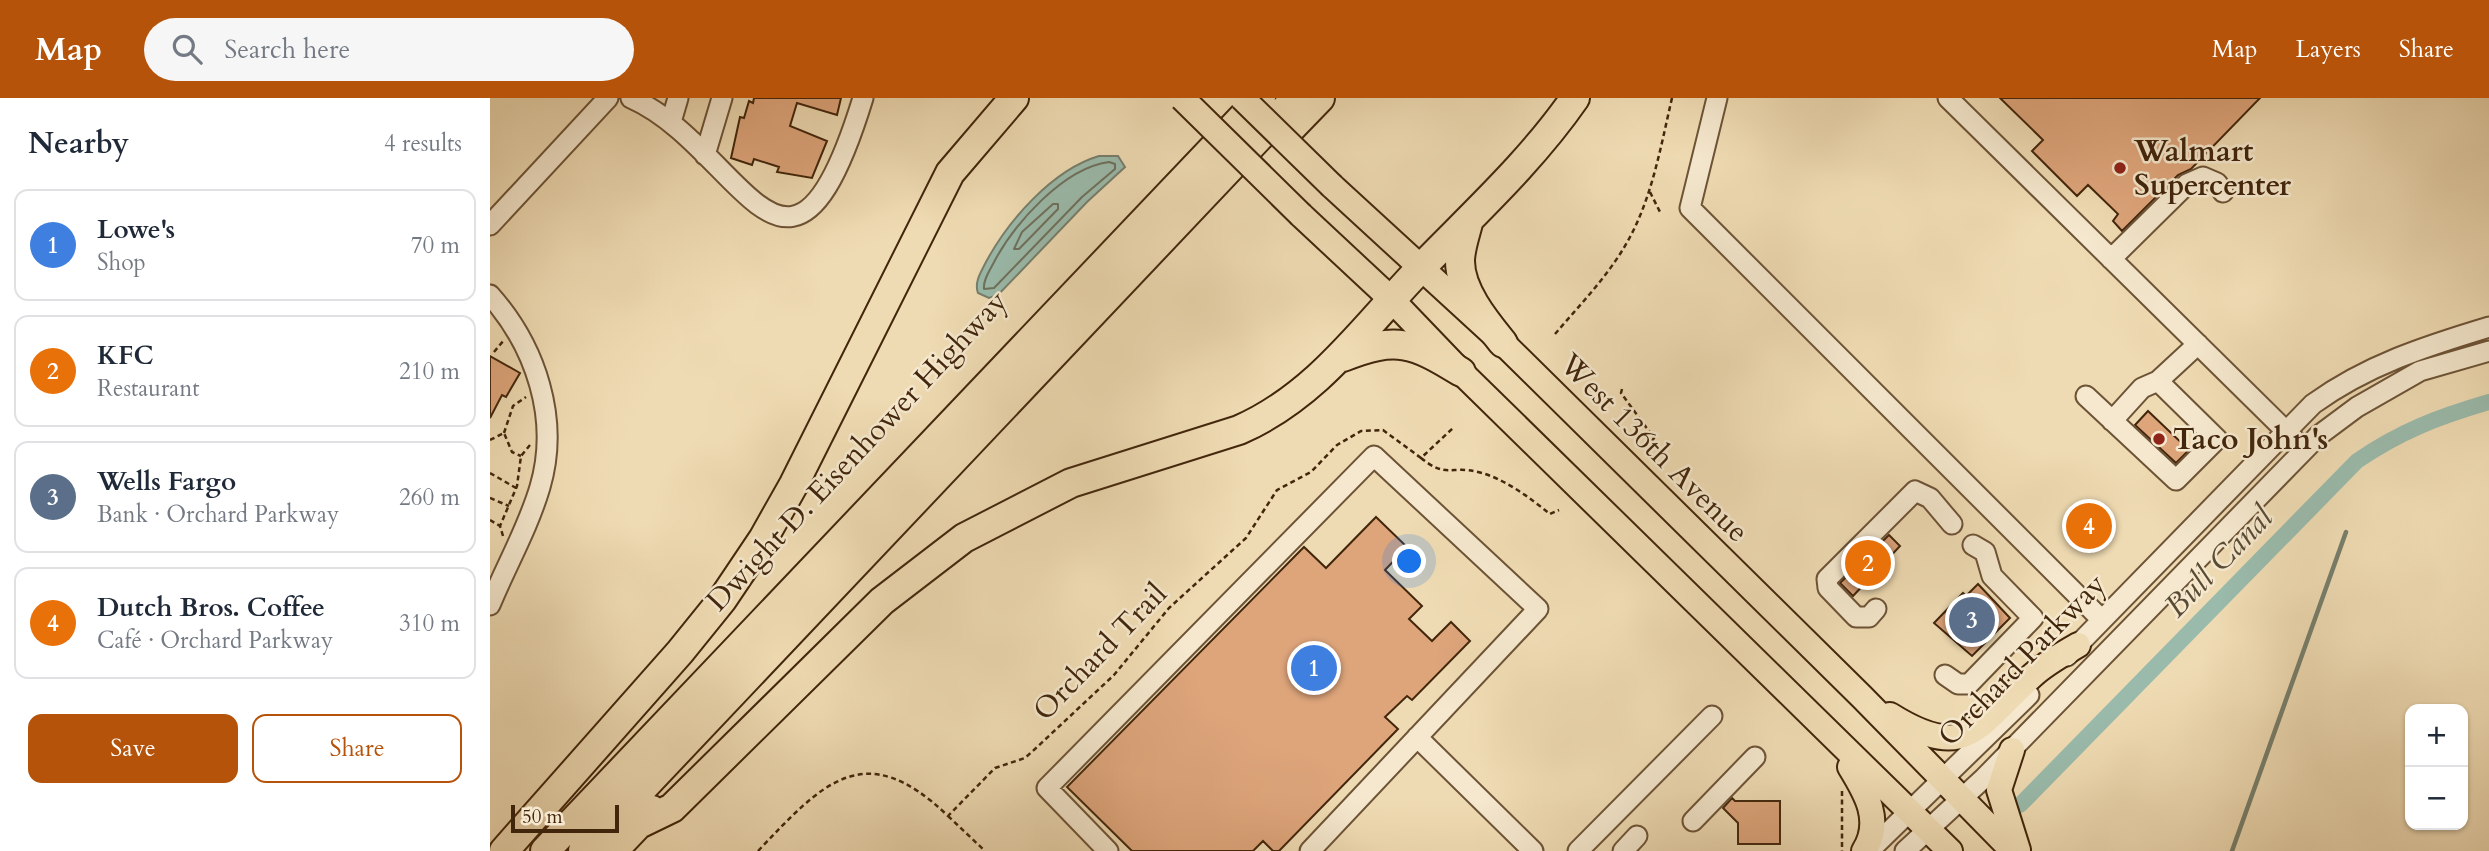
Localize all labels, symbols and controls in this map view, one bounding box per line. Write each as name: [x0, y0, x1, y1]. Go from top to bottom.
search box: [144, 18, 634, 81]
text: Map: [35, 27, 102, 72]
icon: search: [168, 30, 206, 68]
text: Search here: [224, 32, 350, 67]
text: Map: [2212, 33, 2258, 66]
text: Layers: [2296, 33, 2361, 66]
text: Share: [2399, 33, 2454, 66]
text: Nearby: [28, 123, 129, 164]
text: 4 results: [384, 128, 462, 159]
place label: Walmart Supercenter: [2133, 131, 2292, 206]
marker: Walmart Supercenter: [2112, 160, 2128, 176]
text: Lowe's: [97, 212, 175, 247]
text: 1: [47, 230, 59, 261]
text: 70 m: [411, 230, 460, 261]
text: Shop: [97, 247, 146, 278]
street label: Dwight D. Eisenhower Highway: [697, 282, 1017, 620]
text: KFC: [97, 338, 154, 373]
street label: West 136th Avenue: [1550, 344, 1757, 551]
text: 2: [47, 356, 59, 387]
text: 210 m: [399, 356, 460, 387]
text: Restaurant: [97, 373, 200, 404]
place label: Taco John's: [2173, 419, 2328, 460]
marker: Taco John's: [2151, 431, 2167, 447]
text: Wells Fargo: [97, 464, 236, 499]
text: 3: [47, 482, 59, 513]
text: 260 m: [399, 482, 460, 513]
water label: Bull Canal: [2155, 496, 2284, 627]
text: Bank · Orchard Parkway: [97, 499, 339, 530]
pin: 4: [2066, 500, 2112, 552]
pin: 2: [1845, 537, 1891, 589]
your location: [1392, 544, 1426, 578]
street label: Orchard Parkway: [1929, 565, 2115, 755]
street label: Orchard Trail: [1024, 574, 1176, 730]
text: Dutch Bros. Coffee: [97, 590, 325, 625]
pin: 3: [1949, 594, 1995, 646]
text: 4: [47, 608, 59, 639]
text: 310 m: [399, 608, 460, 639]
text: Café · Orchard Parkway: [97, 625, 333, 656]
pin: 1: [1291, 642, 1337, 694]
map controls: [2405, 704, 2468, 830]
button: +: [2405, 704, 2468, 767]
button: Save: [28, 714, 238, 783]
button: Share: [252, 714, 462, 783]
button: −: [2405, 767, 2468, 830]
scale bar: [511, 802, 620, 834]
text: 50 m: [522, 804, 563, 830]

